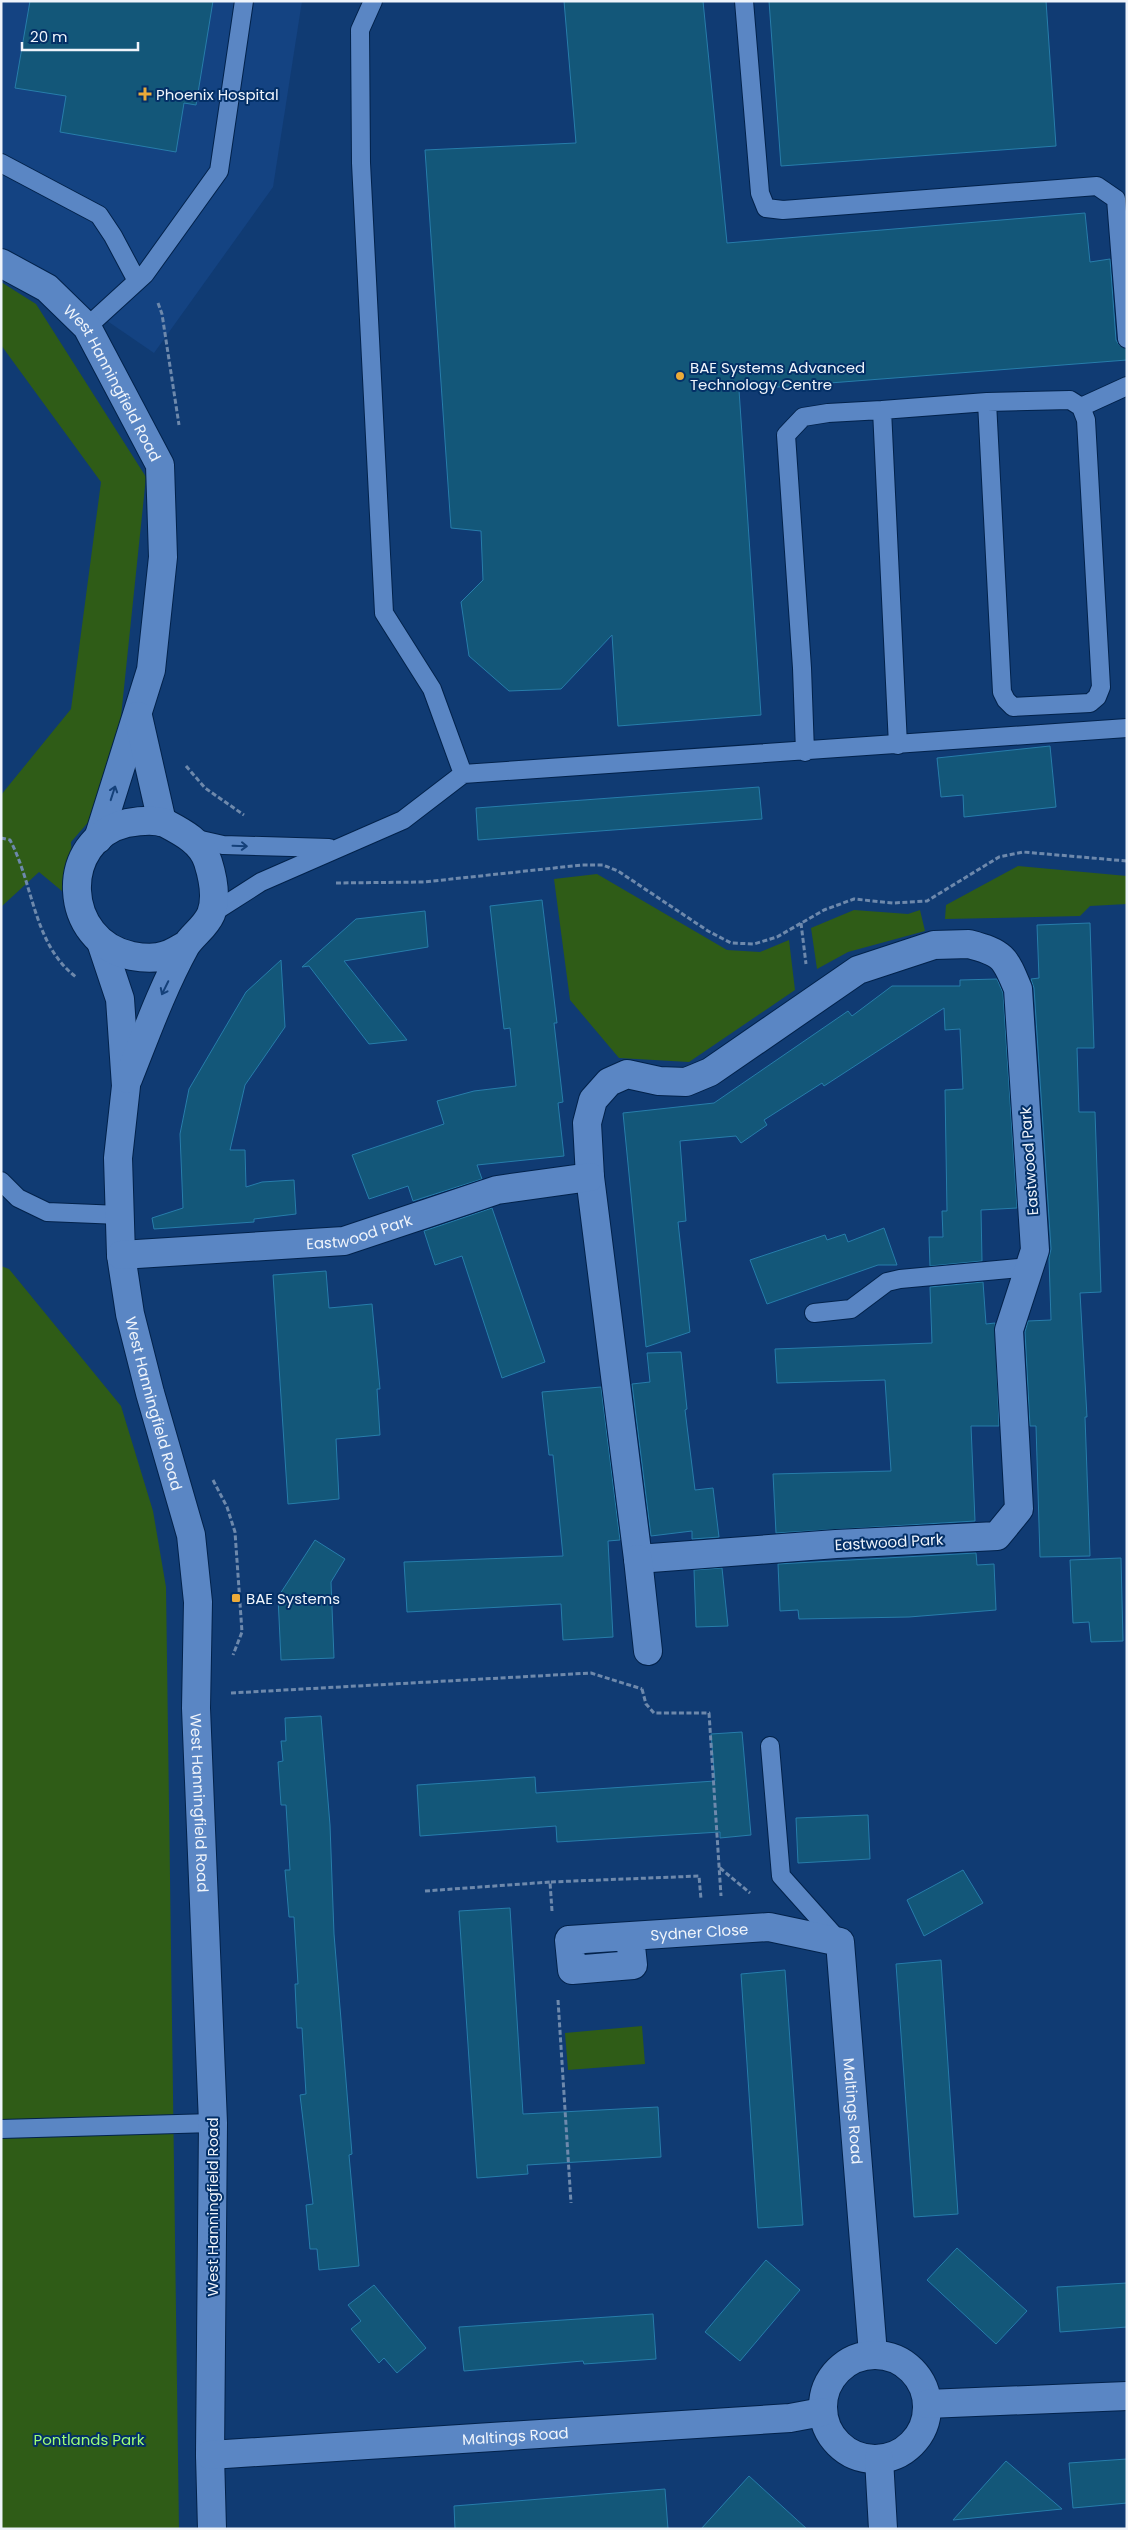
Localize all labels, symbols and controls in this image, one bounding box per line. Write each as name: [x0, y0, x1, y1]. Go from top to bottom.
scale bar: [22, 20, 139, 52]
text: 20 m: [30, 26, 68, 47]
place label: Phoenix Hospital: [156, 84, 279, 105]
marker: Phoenix Hospital: [138, 87, 152, 101]
street label: West Hanningfield Road: [59, 299, 167, 465]
place label: BAE Systems Advanced Technology Centre: [690, 357, 865, 395]
marker: BAE Systems Advanced Technology Centre: [674, 370, 686, 382]
one-way arrow: [108, 785, 118, 801]
one-way arrow: [232, 841, 248, 850]
one-way arrow: [160, 981, 170, 996]
street label: Eastwood Park: [1015, 1106, 1043, 1216]
street label: Eastwood Park: [305, 1208, 415, 1254]
street label: West Hanningfield Road: [121, 1314, 188, 1493]
street label: Eastwood Park: [834, 1529, 944, 1555]
place label: BAE Systems: [246, 1588, 340, 1609]
marker: BAE Systems: [230, 1592, 242, 1604]
street label: West Hanningfield Road: [186, 1713, 214, 1893]
street label: Sydner Close: [650, 1918, 749, 1945]
street label: Maltings Road: [839, 2057, 868, 2165]
street label: West Hanningfield Road: [202, 2117, 223, 2297]
street label: Maltings Road: [462, 2422, 569, 2449]
park label: Pontlands Park: [34, 2429, 145, 2450]

